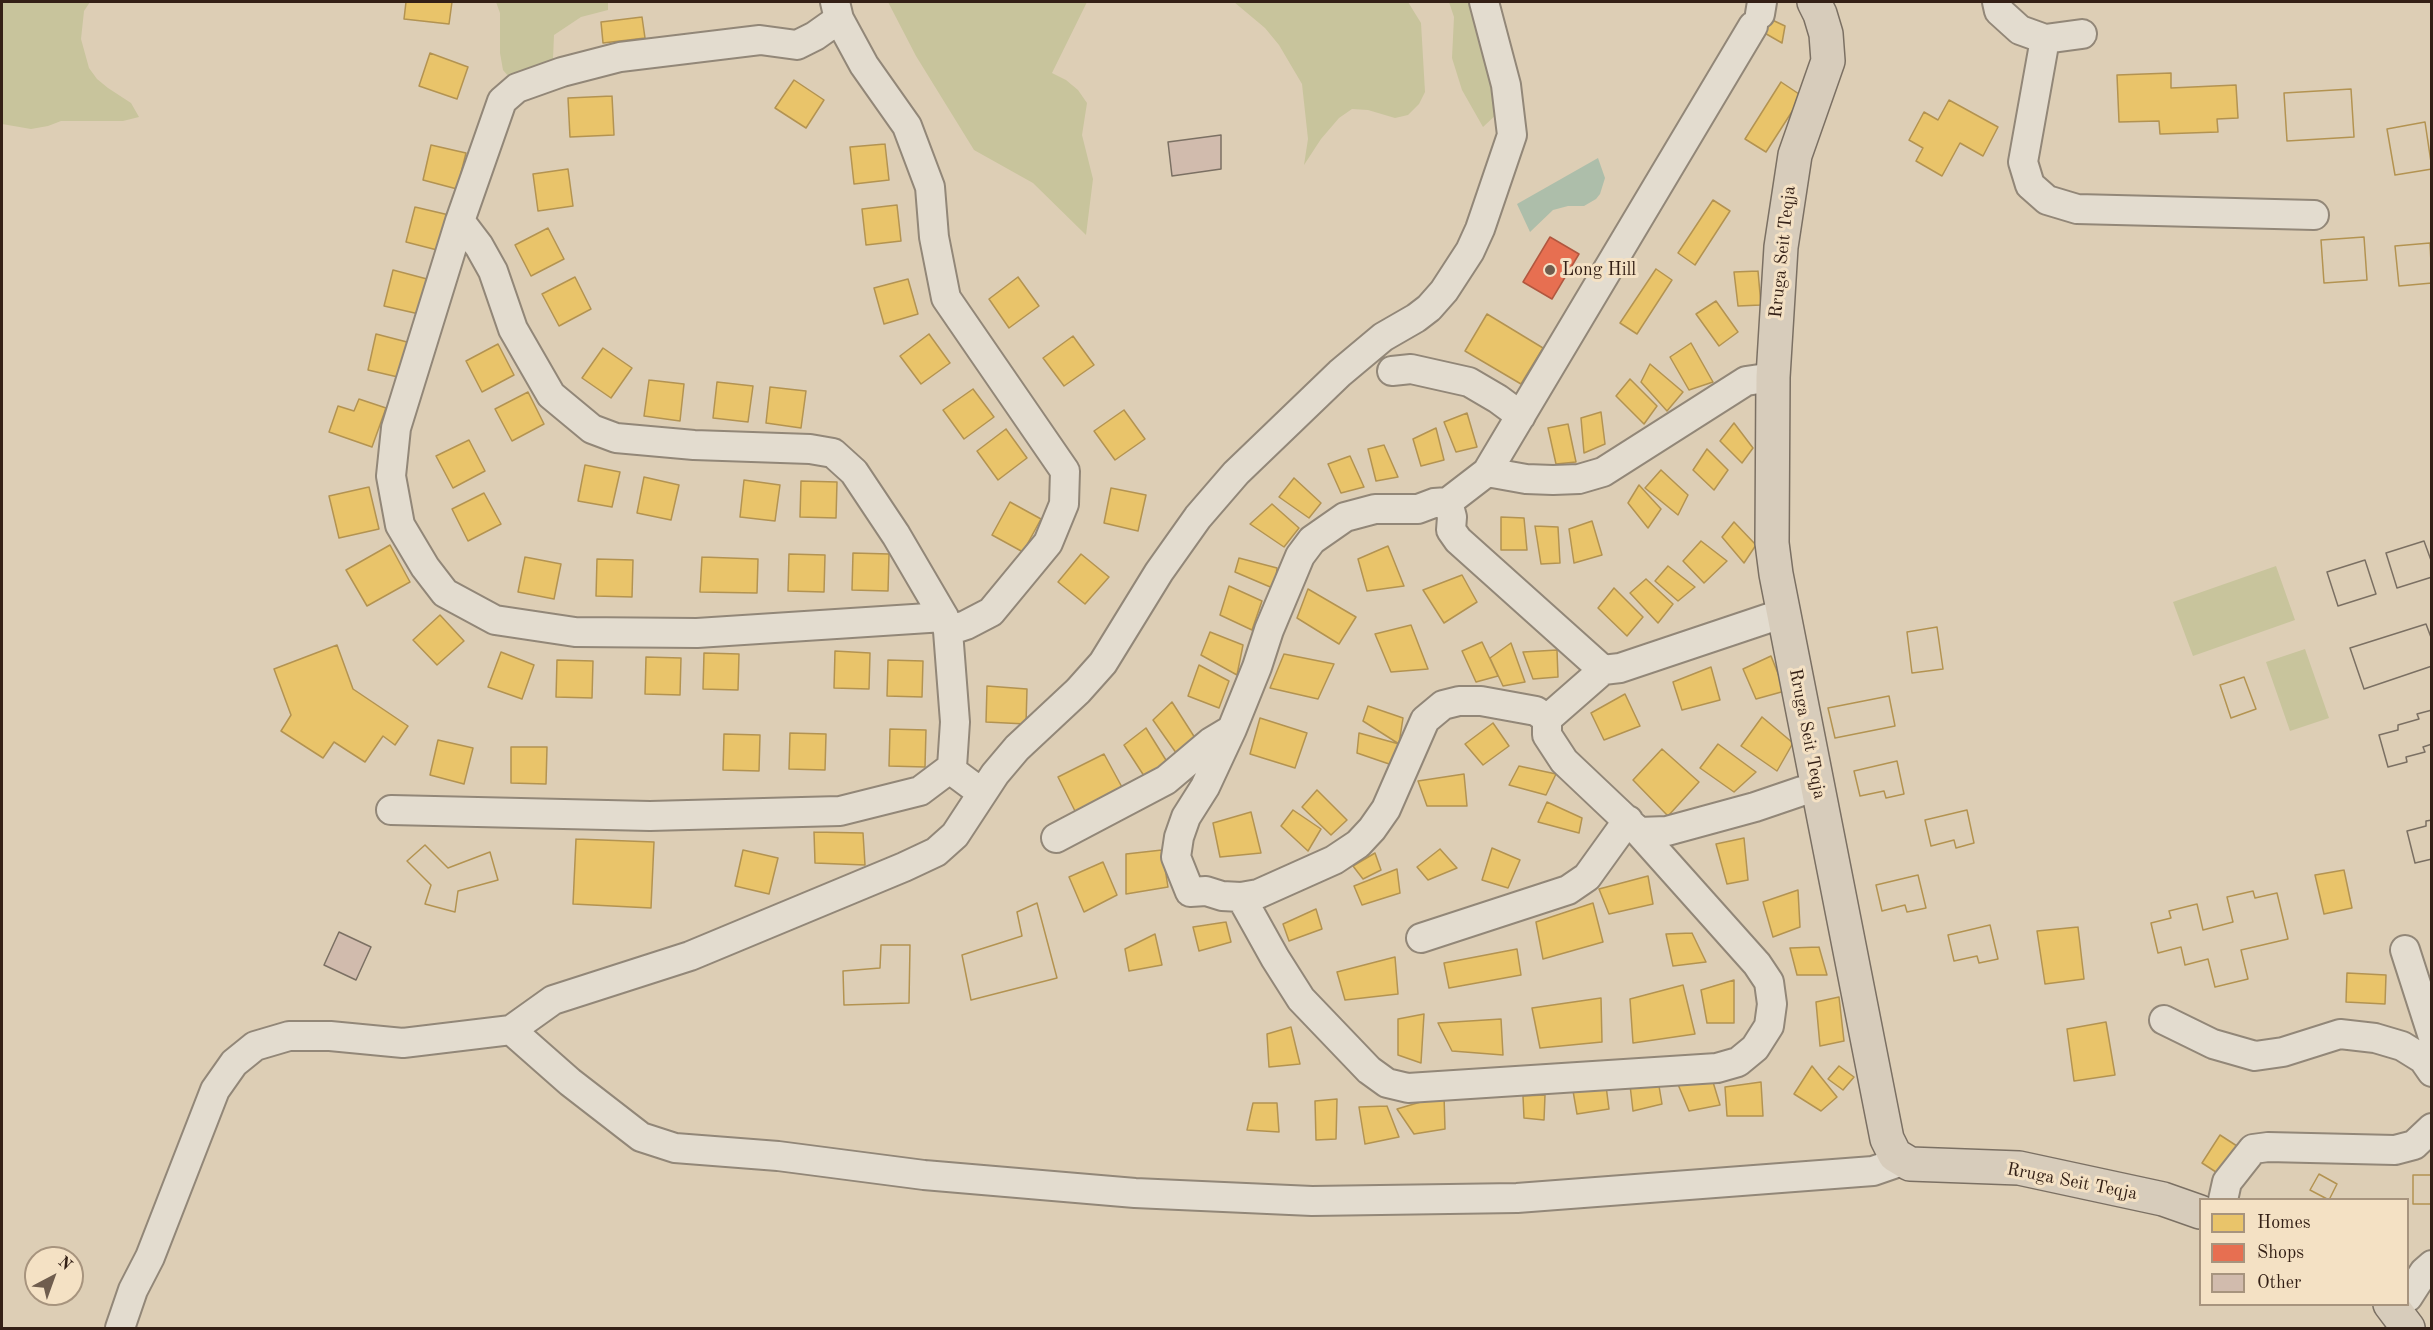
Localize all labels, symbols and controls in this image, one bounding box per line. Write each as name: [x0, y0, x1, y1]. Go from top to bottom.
street label: Rruga Seit Teqja: [1765, 185, 1801, 319]
place label: Long Hill: [1562, 259, 1636, 281]
marker: Long Hill: [1543, 263, 1557, 277]
street label: Rruga Seit Teqja: [1784, 667, 1830, 801]
street label: Rruga Seit Teqja: [2005, 1159, 2139, 1205]
legend: [2199, 1198, 2409, 1306]
text: Homes: [2257, 1214, 2311, 1232]
text: Shops: [2257, 1244, 2304, 1262]
north arrow: [24, 1246, 84, 1306]
text: N: [55, 1254, 74, 1274]
text: Other: [2257, 1274, 2301, 1292]

